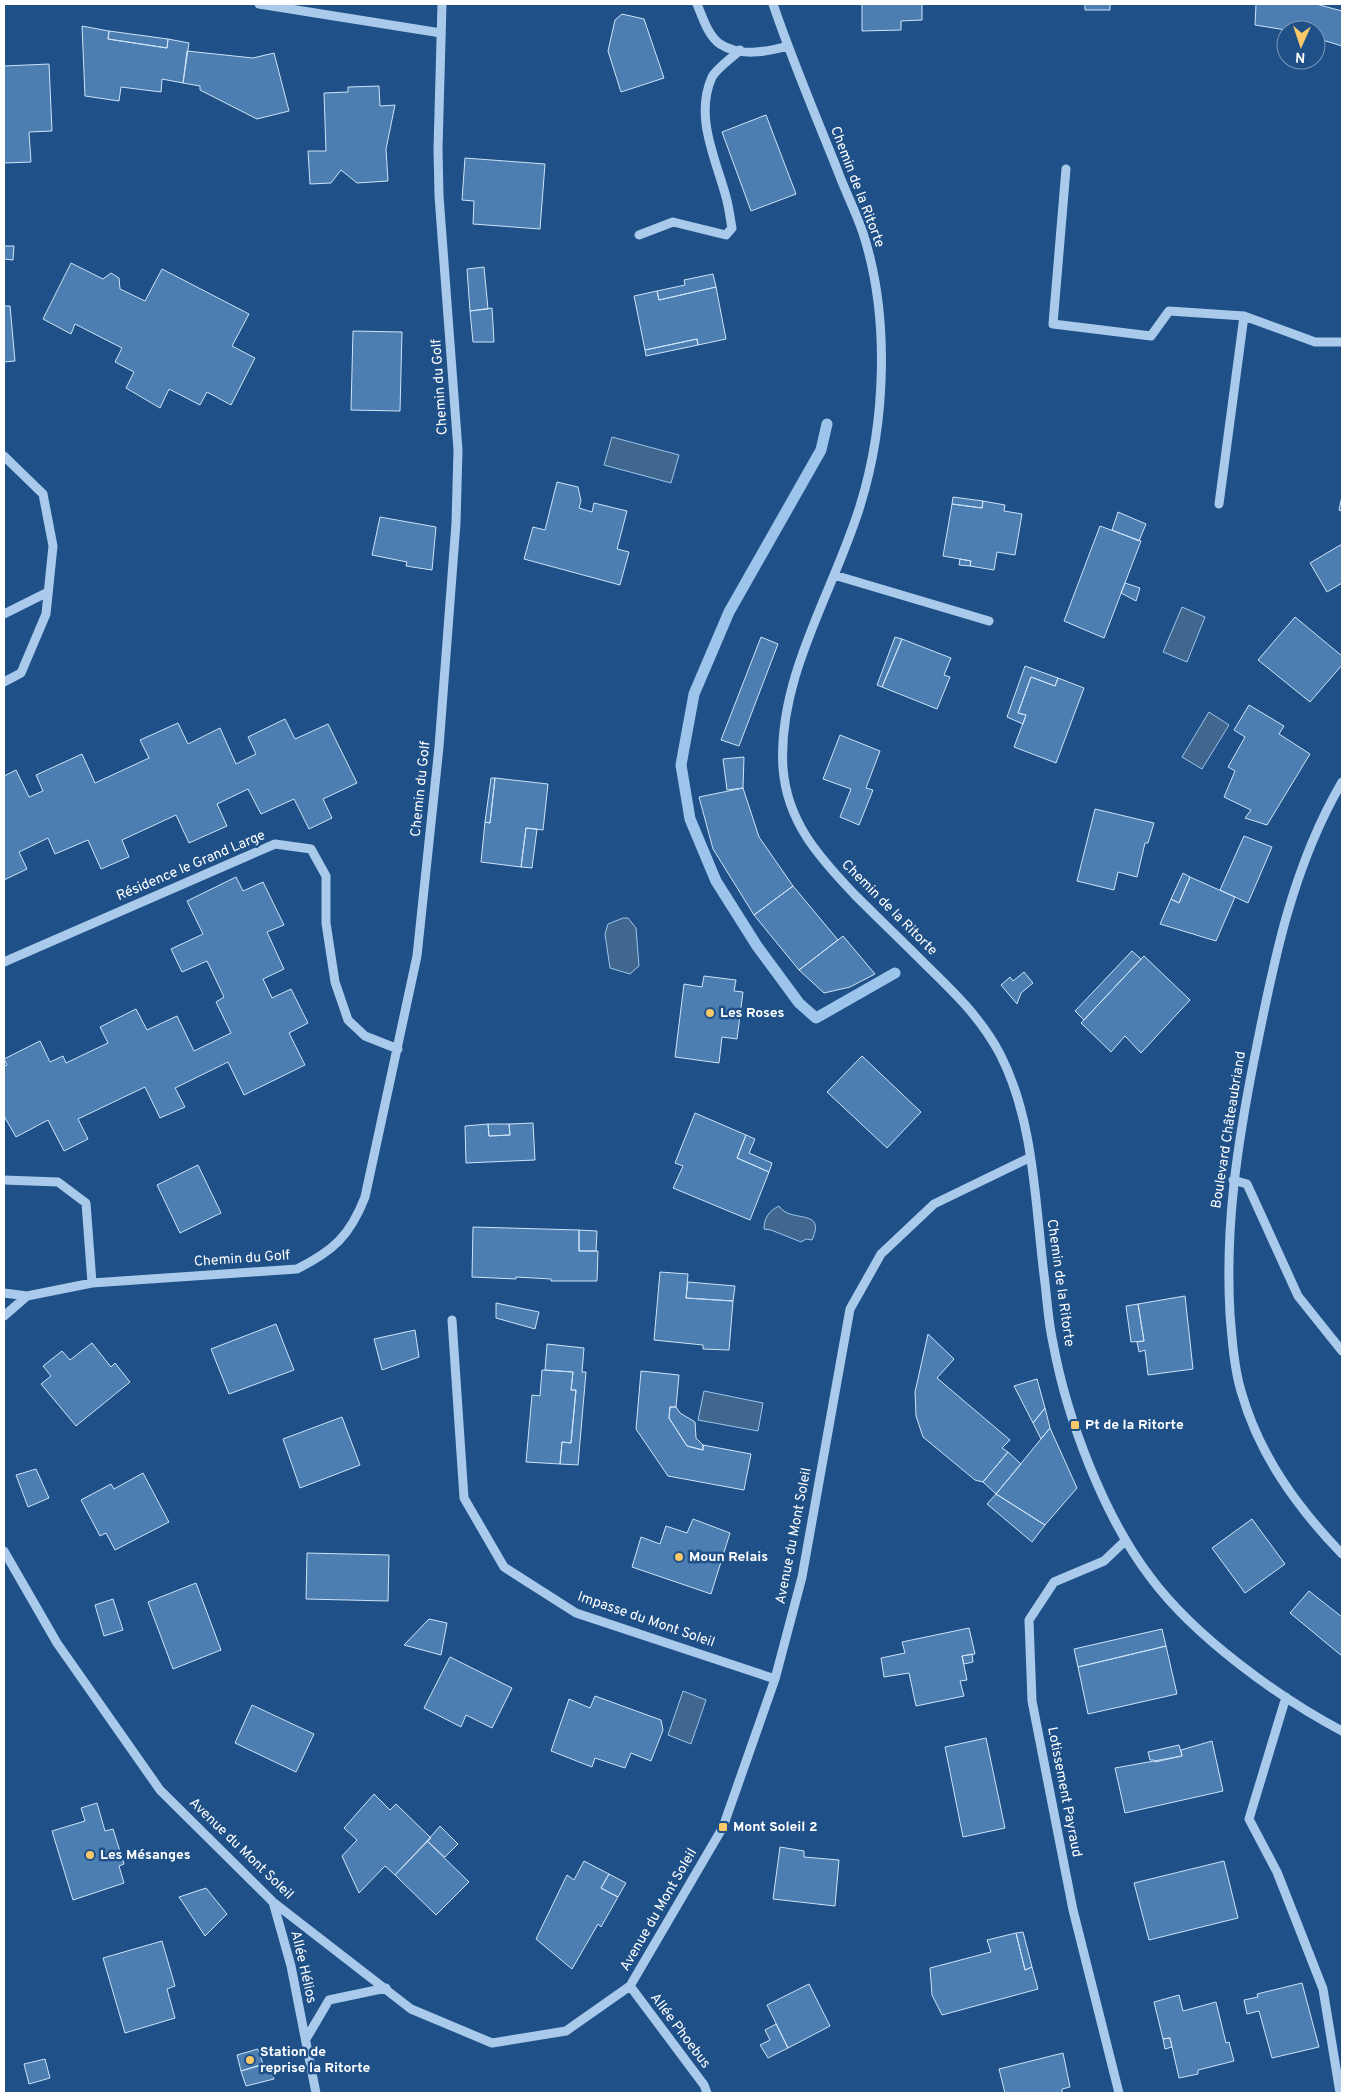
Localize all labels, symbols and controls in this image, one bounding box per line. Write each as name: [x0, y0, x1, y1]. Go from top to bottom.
north arrow: [1276, 20, 1326, 70]
text: N: [1295, 48, 1306, 65]
street label: Chemin de la Ritorte: [826, 124, 888, 250]
street label: Chemin du Golf: [428, 338, 452, 436]
street label: Chemin du Golf: [408, 740, 435, 838]
street label: Résidence le Grand Large: [114, 827, 268, 905]
street label: Chemin de la Ritorte: [838, 857, 940, 959]
place label: Les Roses: [720, 1005, 784, 1022]
marker: Les Roses: [704, 1007, 716, 1019]
street label: Boulevard Châteaubriand: [1208, 1050, 1250, 1210]
street label: Chemin de la Ritorte: [1043, 1218, 1077, 1348]
street label: Chemin du Golf: [193, 1247, 291, 1271]
place label: Pt de la Ritorte: [1085, 1417, 1184, 1434]
marker: Pt de la Ritorte: [1069, 1419, 1081, 1431]
street label: Avenue du Mont Soleil: [772, 1466, 816, 1606]
place label: Moun Relais: [689, 1549, 768, 1566]
marker: Moun Relais: [673, 1551, 685, 1563]
street label: Impasse du Mont Soleil: [575, 1589, 717, 1651]
street label: Lotissement Payraud: [1043, 1725, 1085, 1859]
street label: Avenue du Mont Soleil: [185, 1795, 297, 1903]
place label: Mont Soleil 2: [733, 1819, 817, 1836]
marker: Mont Soleil 2: [717, 1821, 729, 1833]
street label: Avenue du Mont Soleil: [617, 1846, 701, 1974]
place label: Les Mésanges: [100, 1847, 191, 1864]
marker: Les Mésanges: [84, 1849, 96, 1861]
street label: Allée Hélios: [286, 1929, 320, 2005]
street label: Allée Phoebus: [646, 1990, 714, 2072]
place label: Station de reprise la Ritorte: [260, 2044, 371, 2077]
marker: Station de reprise la Ritorte: [244, 2054, 256, 2066]

